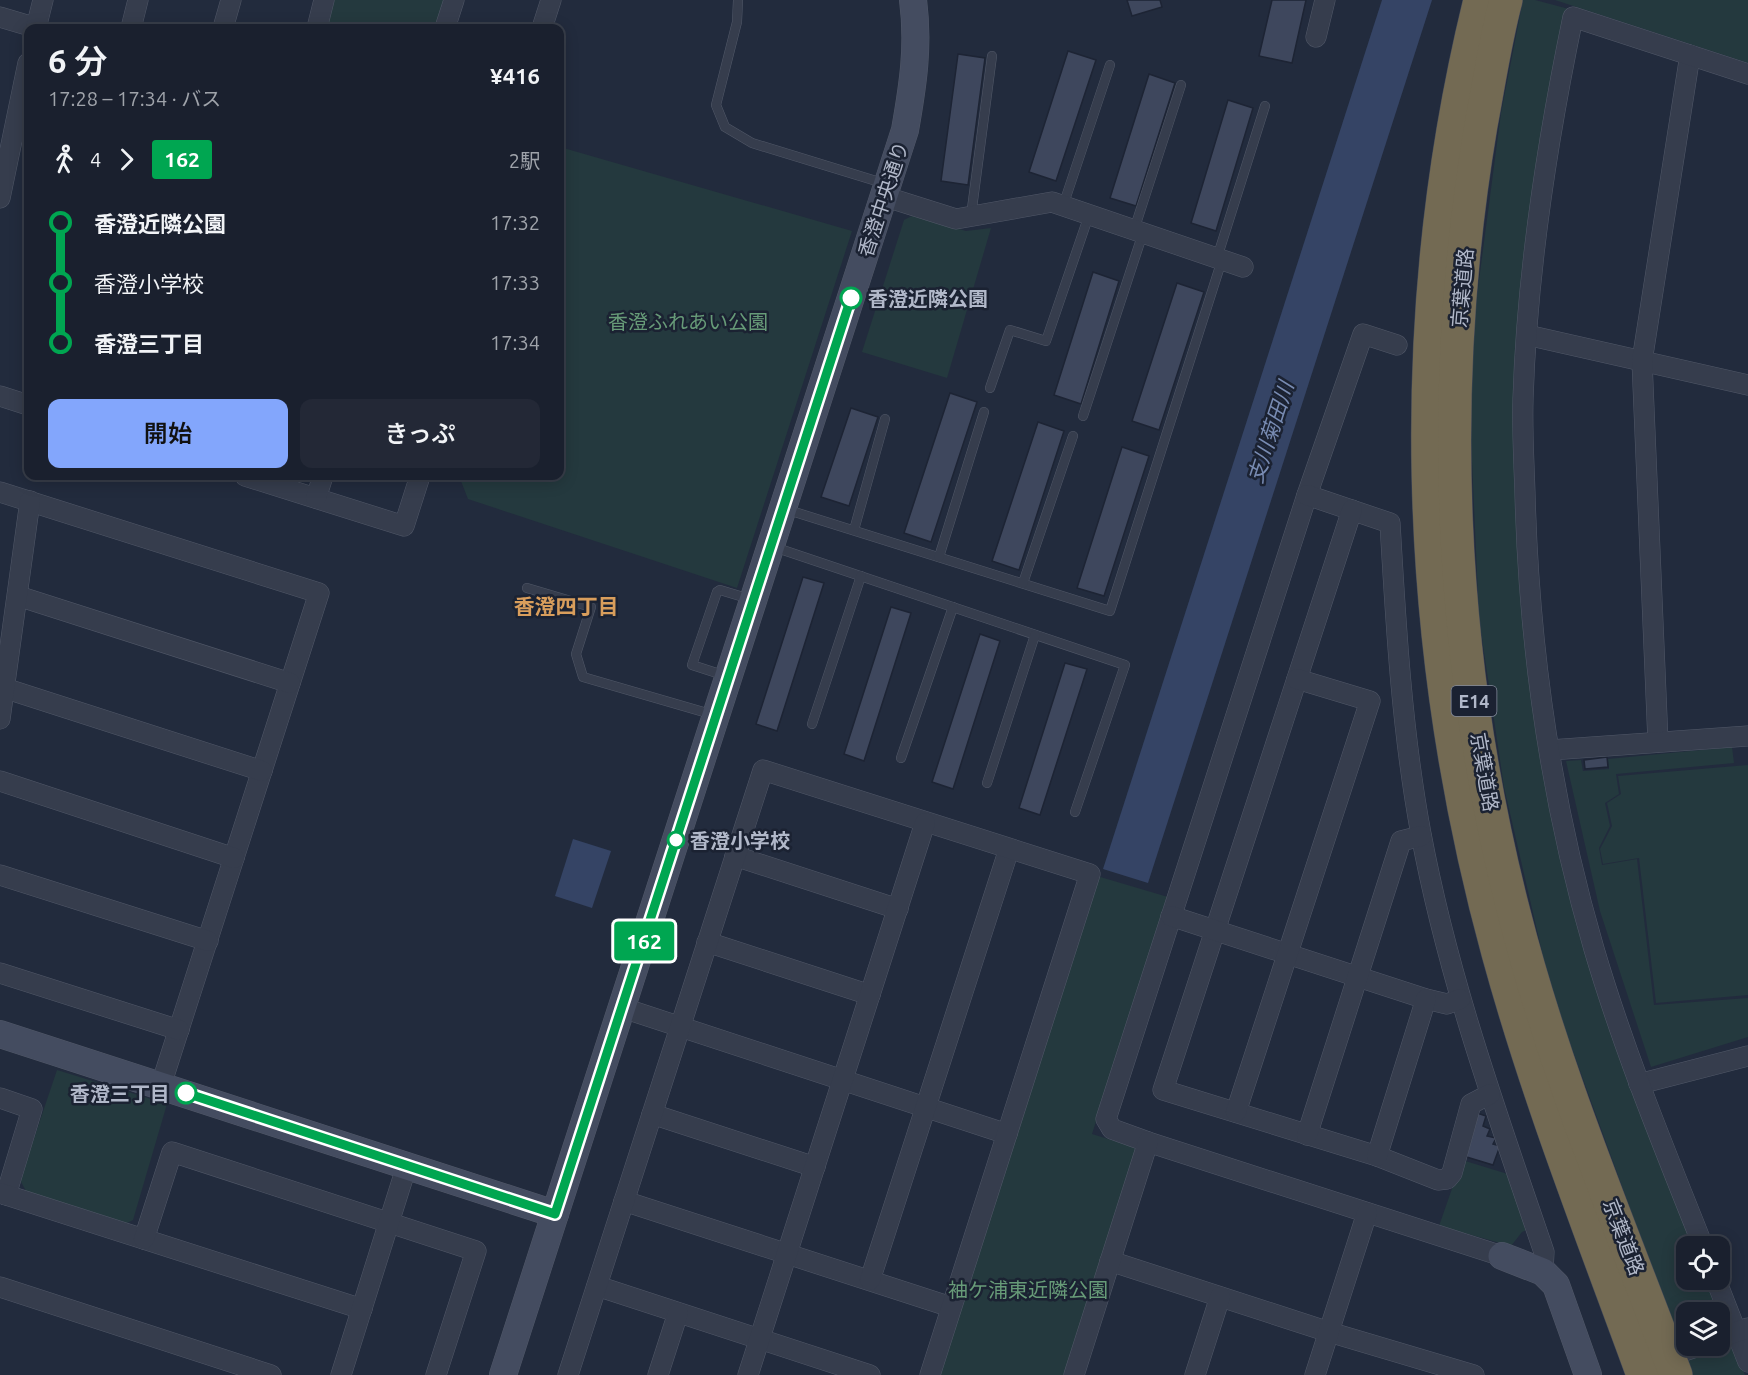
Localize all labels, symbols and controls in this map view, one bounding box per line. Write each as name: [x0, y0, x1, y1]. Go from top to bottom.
text: 6 分: [48, 42, 107, 79]
text: ¥416: [490, 63, 540, 88]
text: 17:28 – 17:34 · バス: [48, 87, 221, 110]
street label: 香澄中央通り: [854, 138, 912, 260]
icon: walk: [48, 143, 81, 176]
icon: forward: [110, 143, 143, 176]
text: 162: [164, 147, 200, 171]
text: 4: [90, 148, 101, 171]
text: 2駅: [509, 149, 540, 172]
text: 香澄近隣公園: [94, 211, 226, 236]
text: 17:32: [490, 211, 540, 234]
street label: 京葉道路: [1447, 247, 1477, 329]
text: 香澄小学校: [94, 271, 204, 296]
text: 17:33: [490, 271, 540, 294]
marker: 香澄近隣公園: [840, 287, 862, 309]
place label: 香澄近隣公園: [868, 287, 988, 310]
park label: 香澄ふれあい公園: [608, 310, 768, 333]
text: 香澄三丁目: [94, 331, 204, 356]
text: 17:34: [490, 331, 540, 354]
water label: 支川菊田川: [1242, 376, 1298, 486]
button: 開始: [48, 399, 288, 468]
button: きっぷ: [300, 399, 540, 468]
district label: 香澄四丁目: [514, 594, 619, 618]
road number: E14: [1452, 686, 1496, 716]
street label: 京葉道路: [1467, 731, 1503, 813]
place label: 香澄小学校: [690, 829, 790, 852]
marker: 香澄小学校: [667, 831, 685, 849]
line badge: 162: [610, 922, 678, 960]
text: 162: [626, 929, 662, 953]
place label: 香澄三丁目: [70, 1082, 170, 1105]
marker: 香澄三丁目: [175, 1082, 197, 1104]
street label: 京葉道路: [1599, 1196, 1649, 1278]
map controls: [1676, 1236, 1730, 1356]
button: locate: [1676, 1236, 1730, 1290]
park label: 袖ケ浦東近隣公園: [948, 1278, 1108, 1301]
button: layers: [1676, 1302, 1730, 1356]

